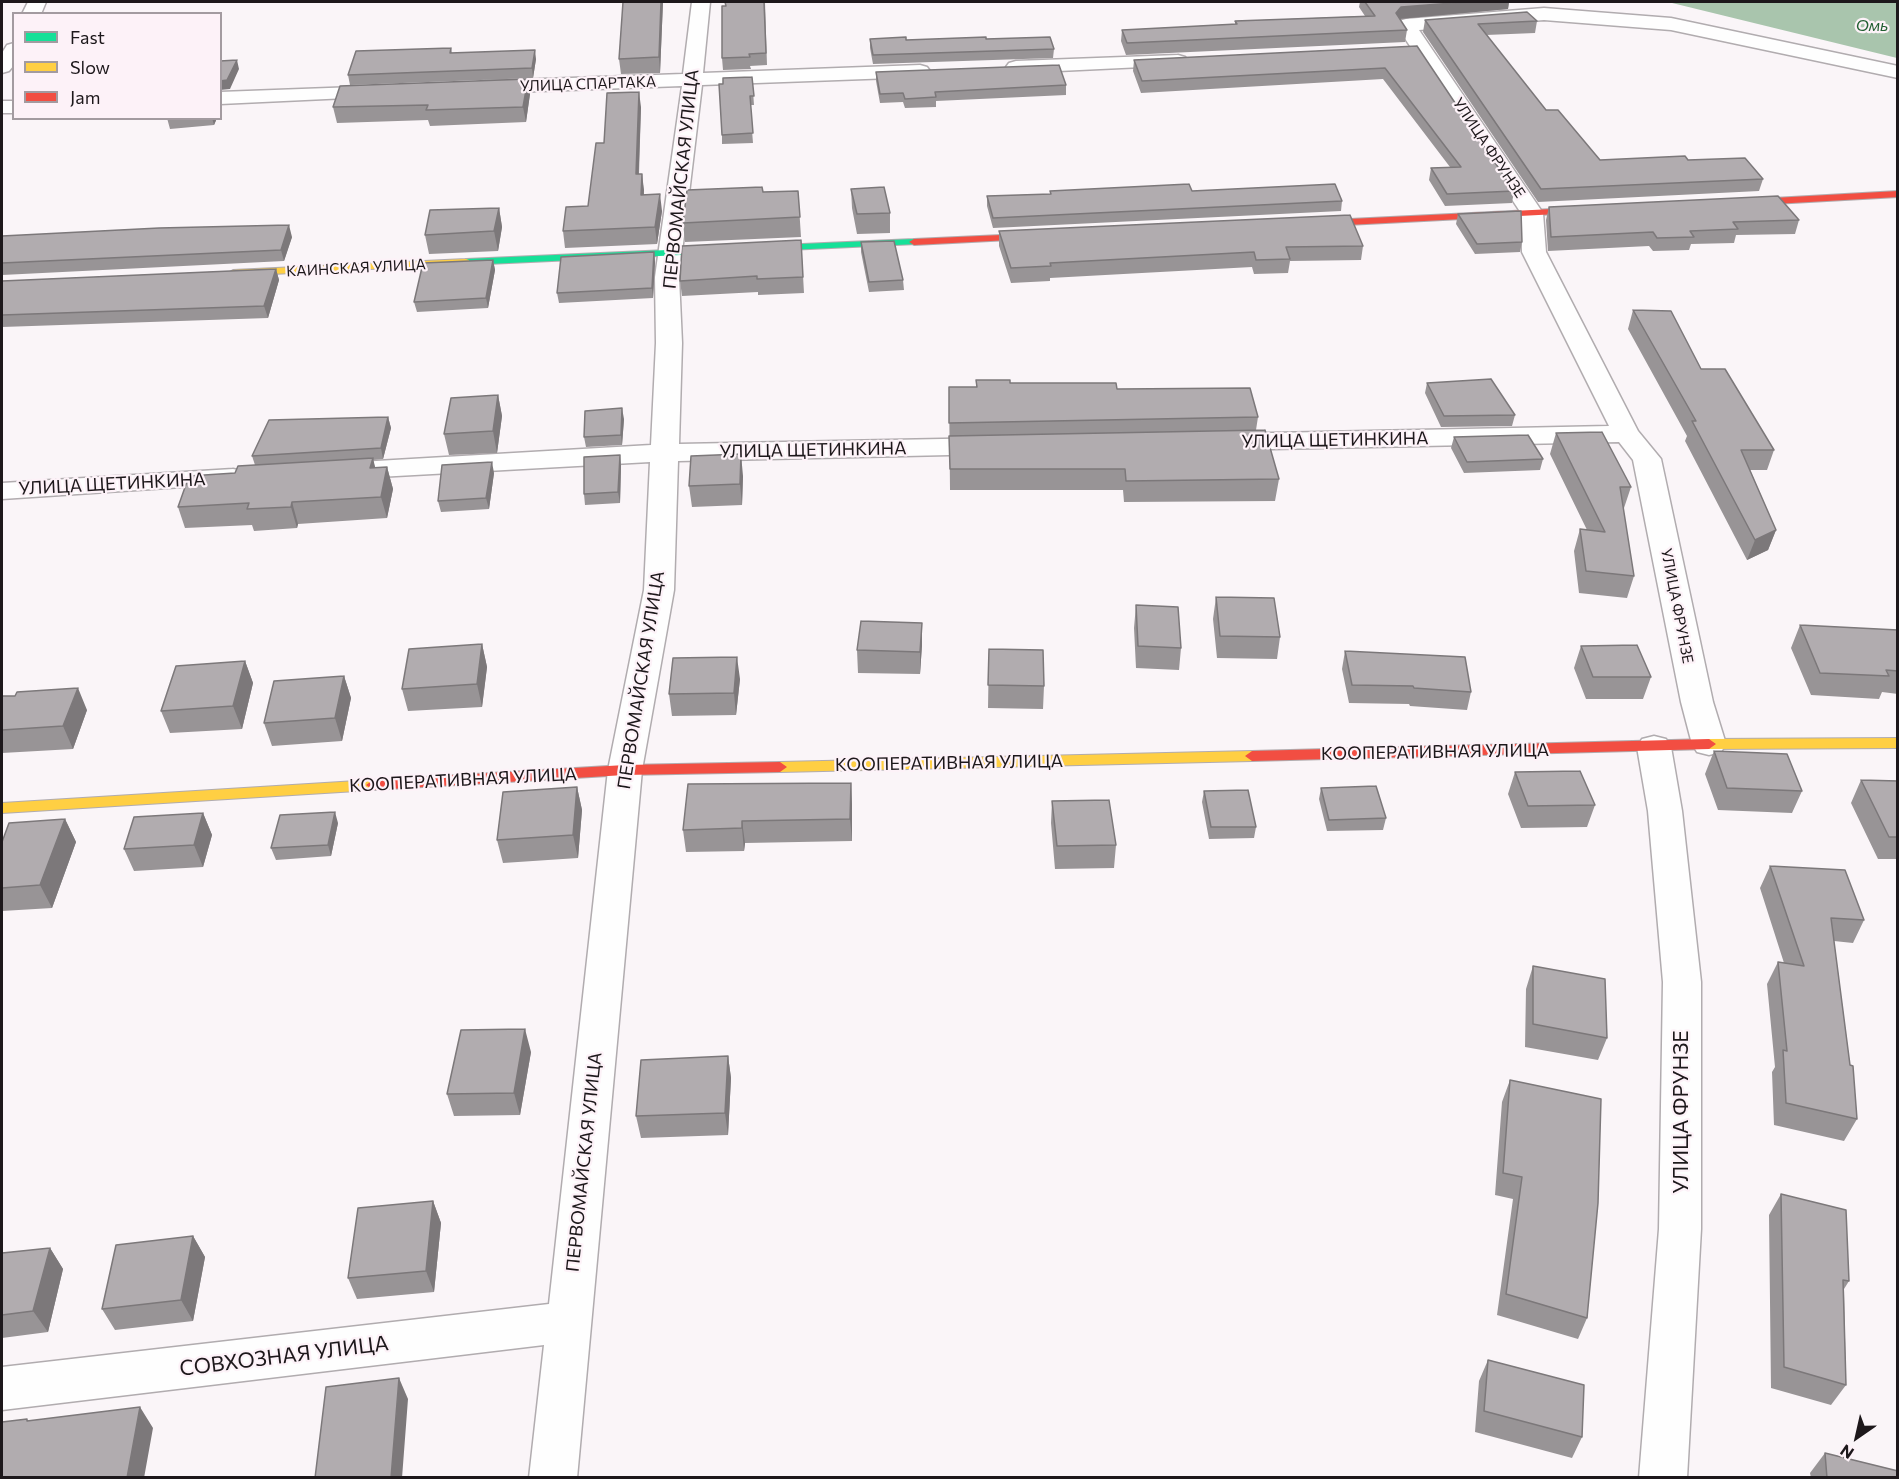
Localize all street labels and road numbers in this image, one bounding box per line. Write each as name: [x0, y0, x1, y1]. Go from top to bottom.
street label: ПЕРВОМАЙСКАЯ УЛИЦА: [659, 68, 703, 290]
street label: УЛИЦА СПАРТАКА: [520, 73, 656, 95]
street label: УЛИЦА ФРУНЗЕ: [1449, 95, 1529, 201]
street label: КАИНСКАЯ УЛИЦА: [286, 255, 426, 281]
street label: УЛИЦА ЩЕТИНКИНА: [1241, 428, 1429, 452]
street label: УЛИЦА ЩЕТИНКИНА: [719, 438, 907, 462]
street label: УЛИЦА ЩЕТИНКИНА: [18, 468, 206, 500]
street label: УЛИЦА ФРУНЗЕ: [1657, 547, 1697, 665]
street label: ПЕРВОМАЙСКАЯ УЛИЦА: [613, 569, 669, 791]
street label: КООПЕРАТИВНАЯ УЛИЦА: [1321, 739, 1549, 765]
street label: КООПЕРАТИВНАЯ УЛИЦА: [835, 750, 1063, 776]
street label: КООПЕРАТИВНАЯ УЛИЦА: [349, 763, 577, 797]
street label: УЛИЦА ФРУНЗЕ: [1668, 1030, 1694, 1194]
street label: ПЕРВОМАЙСКАЯ УЛИЦА: [562, 1051, 606, 1273]
street label: СОВХОЗНАЯ УЛИЦА: [178, 1331, 390, 1381]

